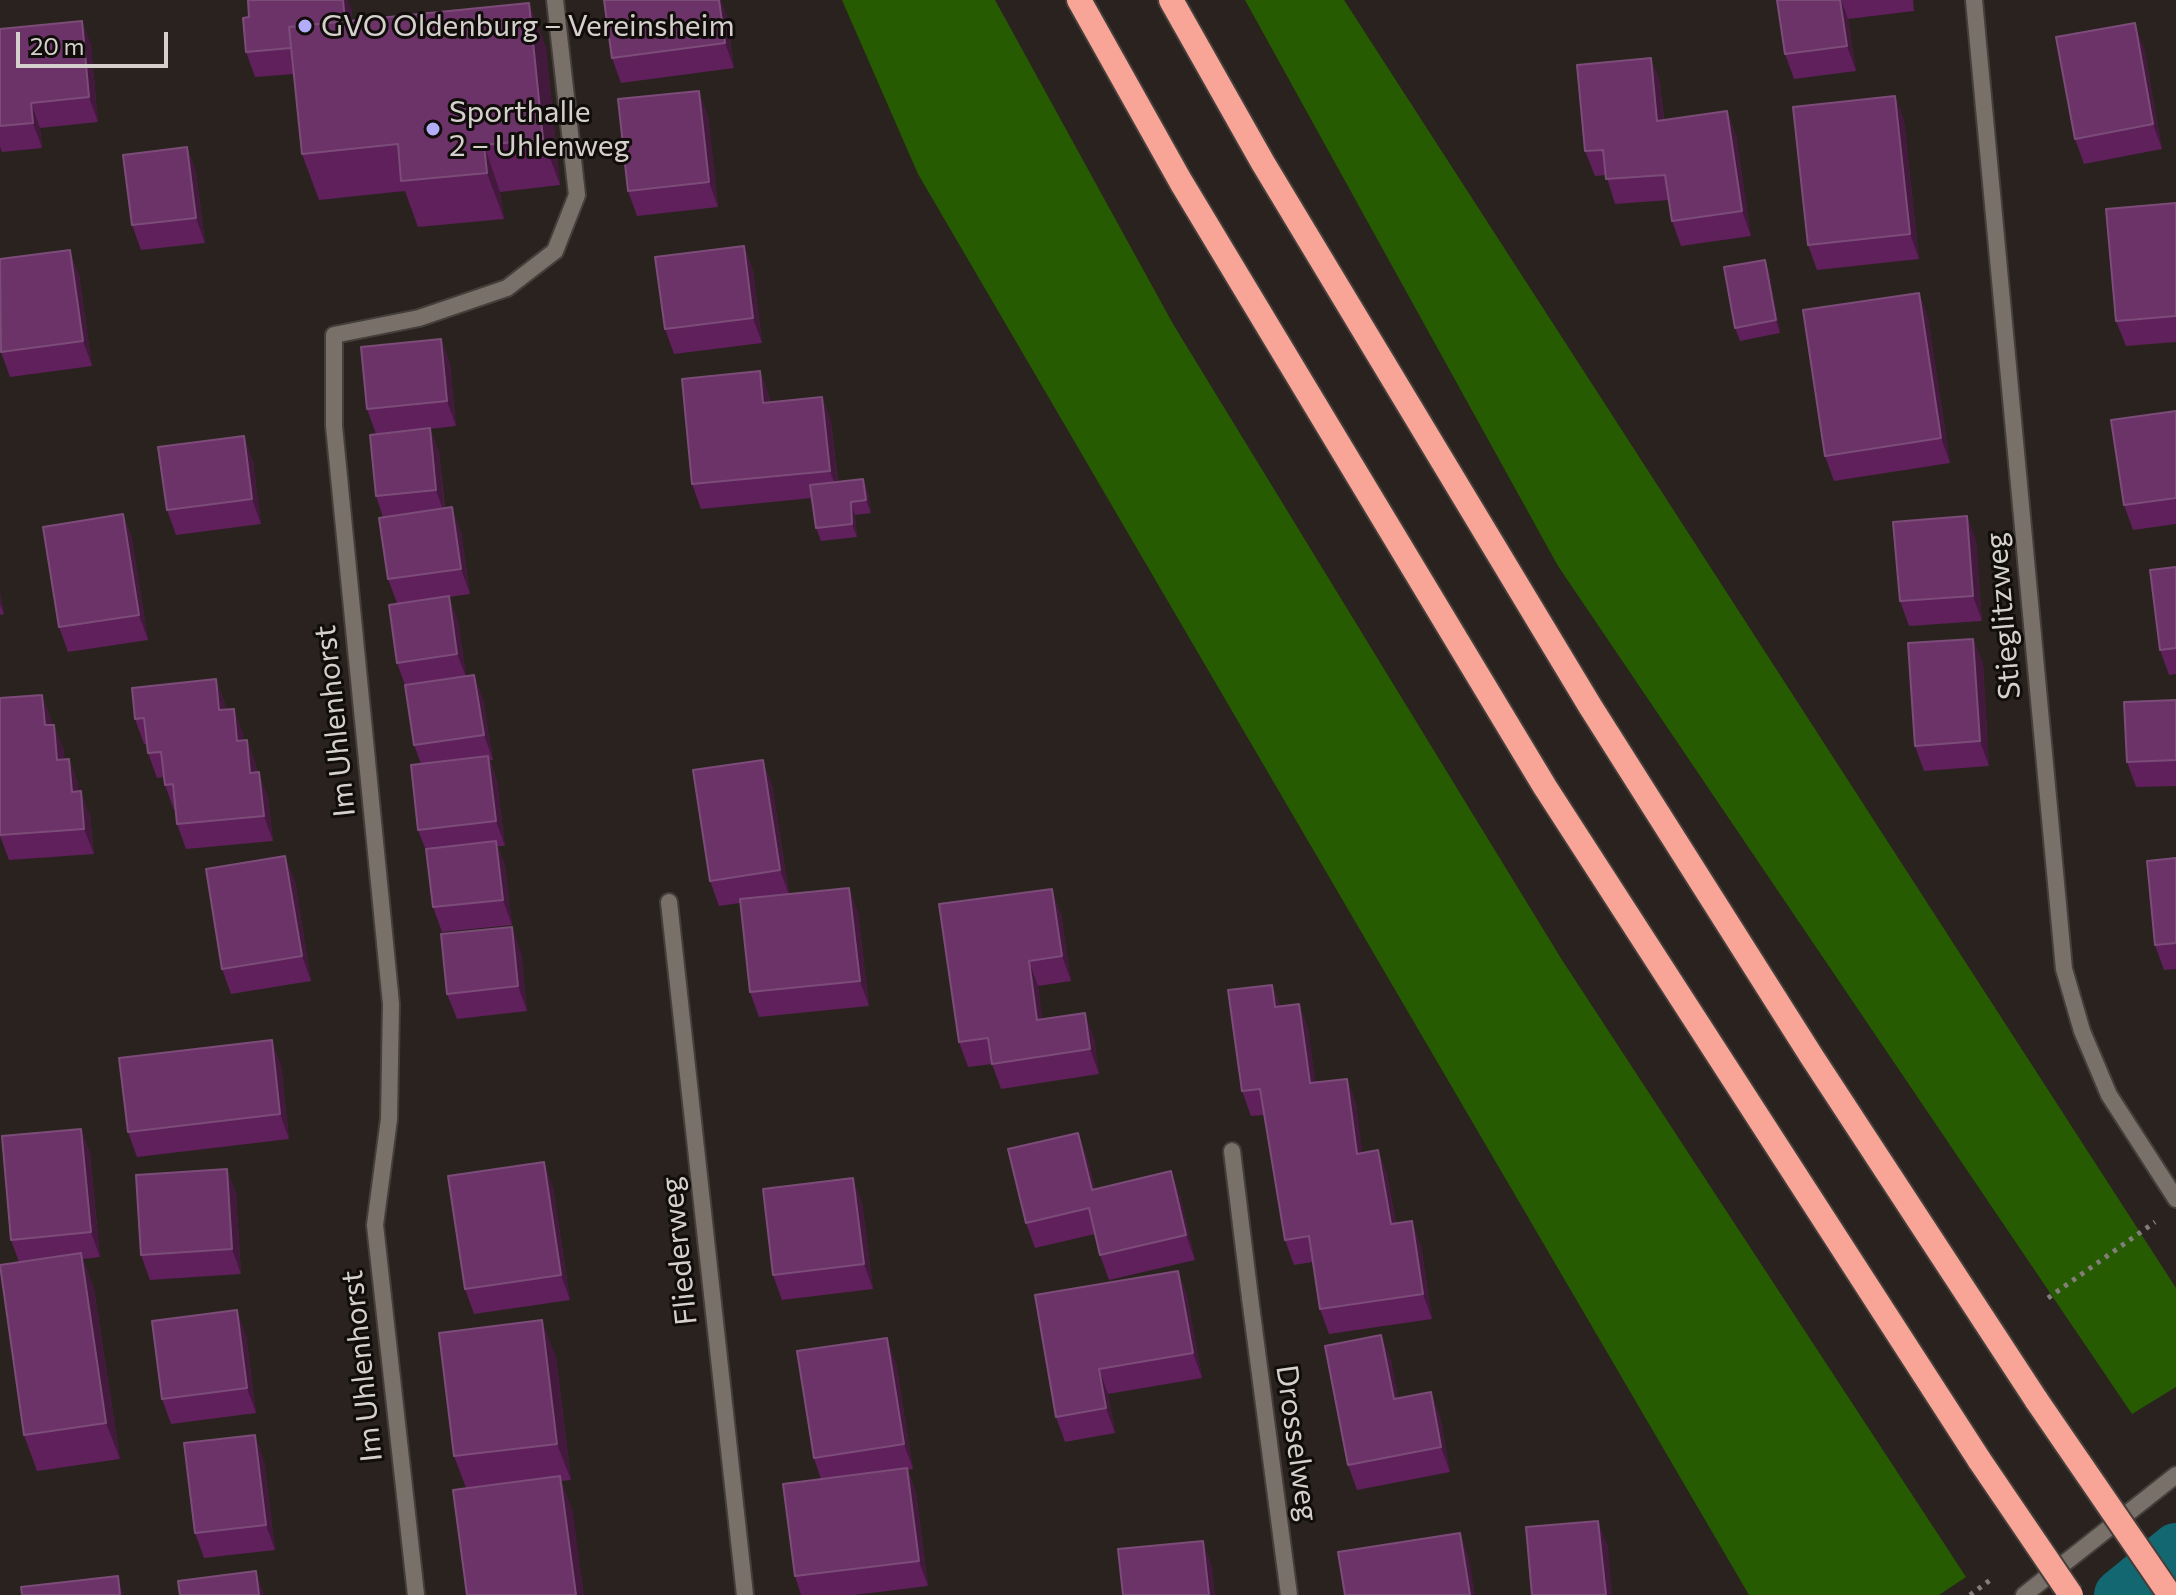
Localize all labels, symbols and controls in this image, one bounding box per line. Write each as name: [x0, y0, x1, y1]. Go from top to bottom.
place label: GVO Oldenburg – Vereinsheim: [321, 8, 735, 44]
scale bar: [20, 16, 172, 66]
marker: GVO Oldenburg – Vereinsheim: [296, 17, 314, 35]
text: 20 m: [30, 31, 84, 60]
place label: Sporthalle 2 – Uhlenweg: [449, 94, 630, 164]
marker: Sporthalle 2 – Uhlenweg: [424, 120, 442, 138]
street label: Stieglitzweg: [1978, 531, 2028, 701]
street label: Im Uhlenhorst: [307, 623, 363, 819]
street label: Fliederweg: [653, 1175, 705, 1327]
street label: Im Uhlenhorst: [334, 1268, 390, 1464]
street label: Drosselweg: [1268, 1363, 1326, 1523]

